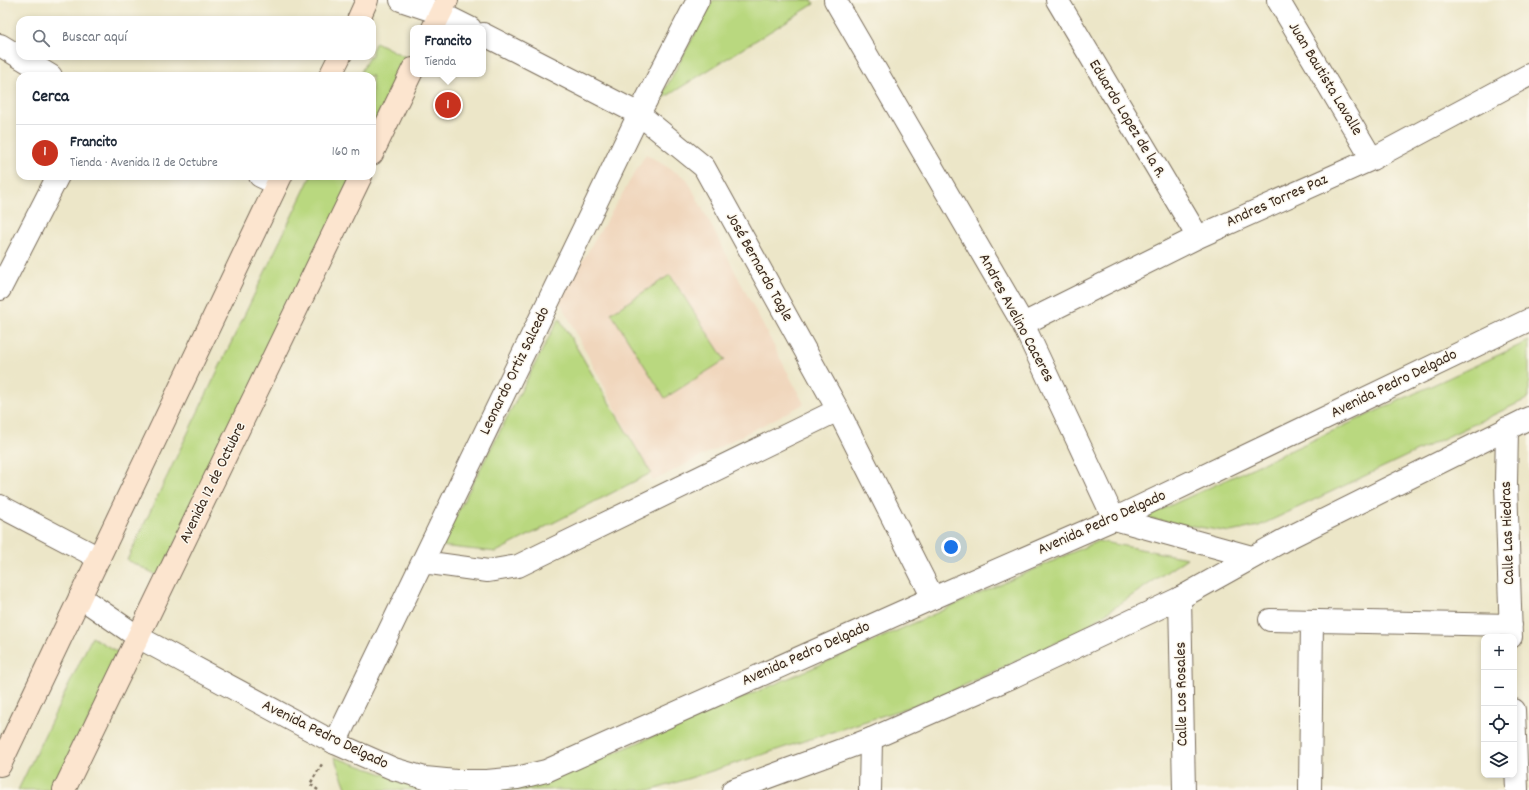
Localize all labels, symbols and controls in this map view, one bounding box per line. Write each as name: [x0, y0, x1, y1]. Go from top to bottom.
search box: [16, 16, 376, 60]
street label: Juan Bautista Lavalle: [1282, 18, 1368, 140]
popup: [410, 25, 486, 77]
icon: search: [30, 27, 52, 49]
text: Buscar aquí: [62, 27, 127, 49]
text: Francito: [424, 31, 472, 53]
text: Tienda: [424, 53, 456, 72]
street label: Eduardo Lopez de la R.: [1082, 55, 1172, 183]
text: Cerca: [32, 86, 69, 110]
pin: 1: [435, 90, 461, 120]
text: Francito: [70, 132, 117, 154]
text: 1: [44, 143, 46, 162]
text: 160 m: [332, 143, 360, 162]
text: Tienda · Avenida 12 de Octubre: [70, 154, 218, 173]
street label: Andres Torres Paz: [1222, 168, 1332, 234]
street label: José Bernardo Tagle: [719, 208, 799, 326]
street label: Andres Avelino Caceres: [972, 249, 1060, 387]
street label: Leonardo Ortiz Salcedo: [474, 303, 556, 439]
street label: Avenida Pedro Delgado: [1327, 343, 1461, 425]
street label: Avenida 12 de Octubre: [174, 419, 252, 547]
street label: Calle Las Hiedras: [1495, 480, 1521, 585]
street label: Avenida Pedro Delgado: [1034, 484, 1170, 562]
your location: [941, 537, 961, 557]
street label: Avenida Pedro Delgado: [738, 615, 874, 693]
map controls: [1481, 634, 1517, 778]
button: +: [1481, 634, 1517, 670]
street label: Calle Los Rosales: [1170, 641, 1194, 746]
button: −: [1481, 670, 1517, 706]
street label: Avenida Pedro Delgado: [258, 694, 392, 776]
button: locate: [1481, 706, 1517, 742]
button: layers: [1481, 742, 1517, 778]

